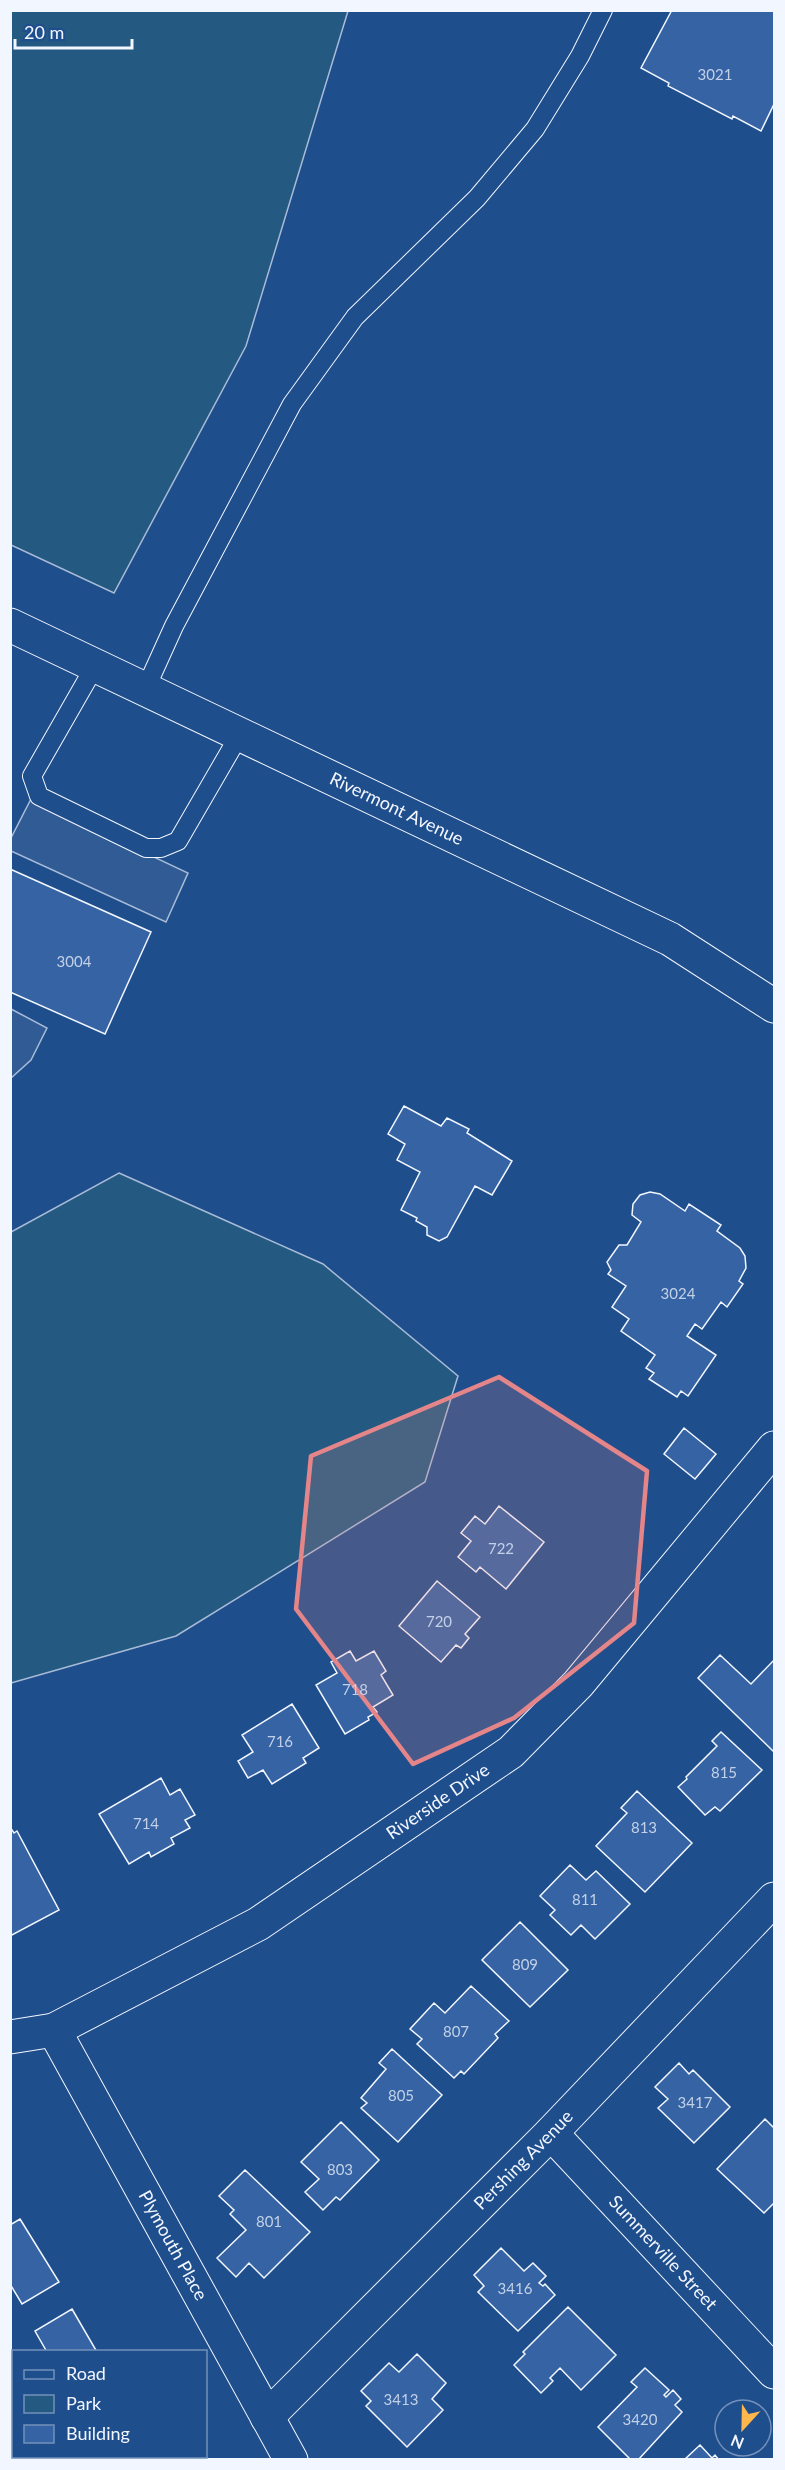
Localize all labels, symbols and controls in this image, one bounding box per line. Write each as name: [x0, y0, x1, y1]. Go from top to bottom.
scale bar: [15, 12, 132, 50]
text: 20 m: [24, 21, 64, 43]
house number: 3021: [698, 65, 732, 83]
street label: Rivermont Avenue: [326, 767, 467, 849]
house number: 3004: [57, 952, 92, 970]
house number: 3024: [661, 1284, 696, 1302]
house number: 722: [488, 1539, 514, 1557]
house number: 720: [426, 1612, 452, 1630]
house number: 718: [342, 1680, 368, 1698]
house number: 716: [267, 1732, 293, 1750]
street label: Riverside Drive: [382, 1758, 493, 1844]
house number: 815: [711, 1763, 737, 1781]
house number: 714: [133, 1814, 159, 1832]
house number: 813: [631, 1818, 657, 1836]
house number: 811: [572, 1890, 598, 1908]
house number: 809: [512, 1955, 538, 1973]
house number: 807: [443, 2022, 469, 2040]
house number: 805: [388, 2086, 414, 2104]
house number: 3417: [678, 2093, 713, 2111]
street label: Pershing Avenue: [469, 2105, 577, 2214]
house number: 803: [327, 2160, 353, 2178]
street label: Plymouth Place: [134, 2186, 213, 2304]
street label: Summerville Street: [605, 2190, 723, 2315]
house number: 801: [256, 2212, 282, 2230]
house number: 3416: [498, 2279, 533, 2297]
legend: [12, 2350, 207, 2458]
text: Road: [66, 2362, 106, 2384]
house number: 3413: [384, 2390, 418, 2408]
text: Park: [66, 2392, 102, 2414]
north arrow: [713, 2398, 773, 2458]
house number: 3420: [623, 2410, 658, 2428]
text: Building: [66, 2422, 130, 2444]
text: N: [728, 2431, 746, 2453]

